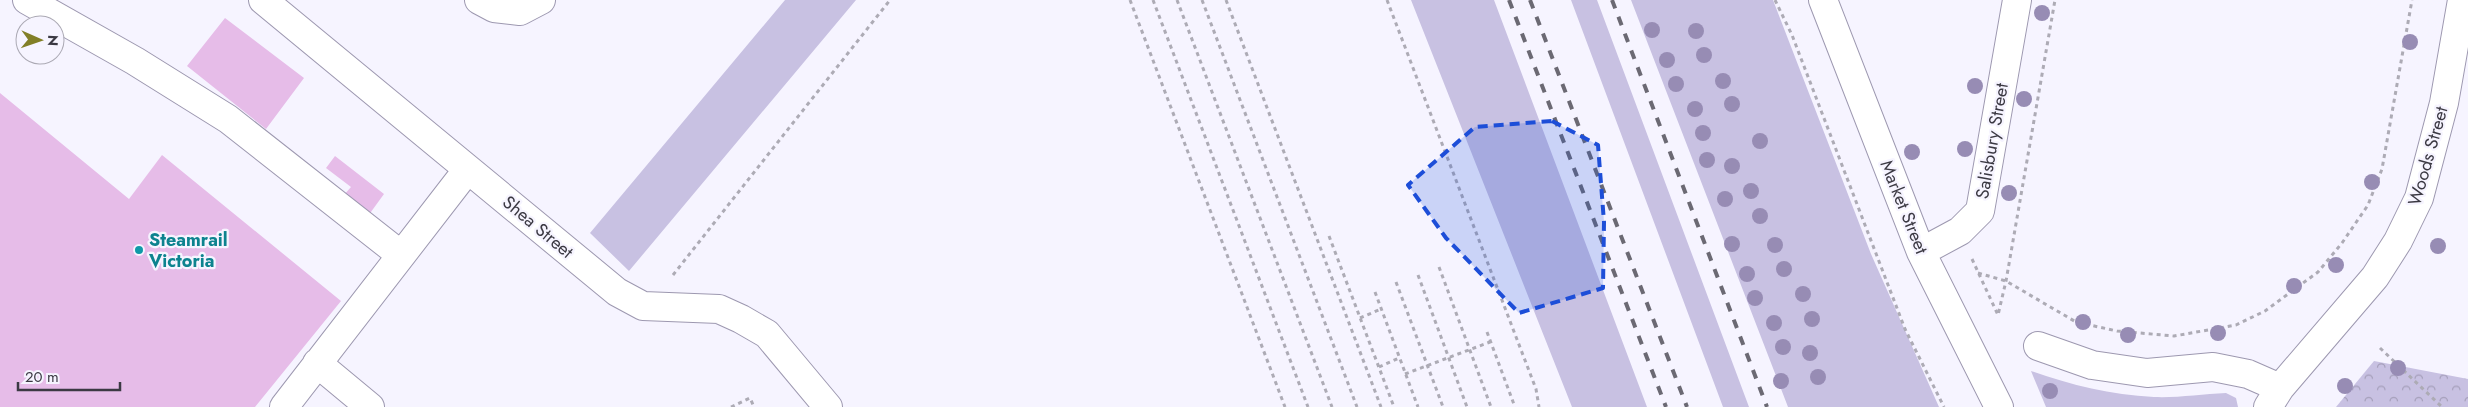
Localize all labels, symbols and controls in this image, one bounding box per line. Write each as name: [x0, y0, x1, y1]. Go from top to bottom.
north arrow: [15, 15, 65, 65]
text: N: [43, 35, 63, 46]
street label: Salisbury Street: [1969, 80, 2015, 201]
street label: Woods Street: [2401, 103, 2455, 209]
street label: Market Street: [1873, 156, 1935, 258]
street label: Shea Street: [497, 190, 580, 265]
place label: Steamrail Victoria: [148, 227, 228, 274]
marker: Steamrail Victoria: [133, 244, 145, 256]
scale bar: [18, 360, 120, 392]
text: 20 m: [25, 366, 59, 388]

